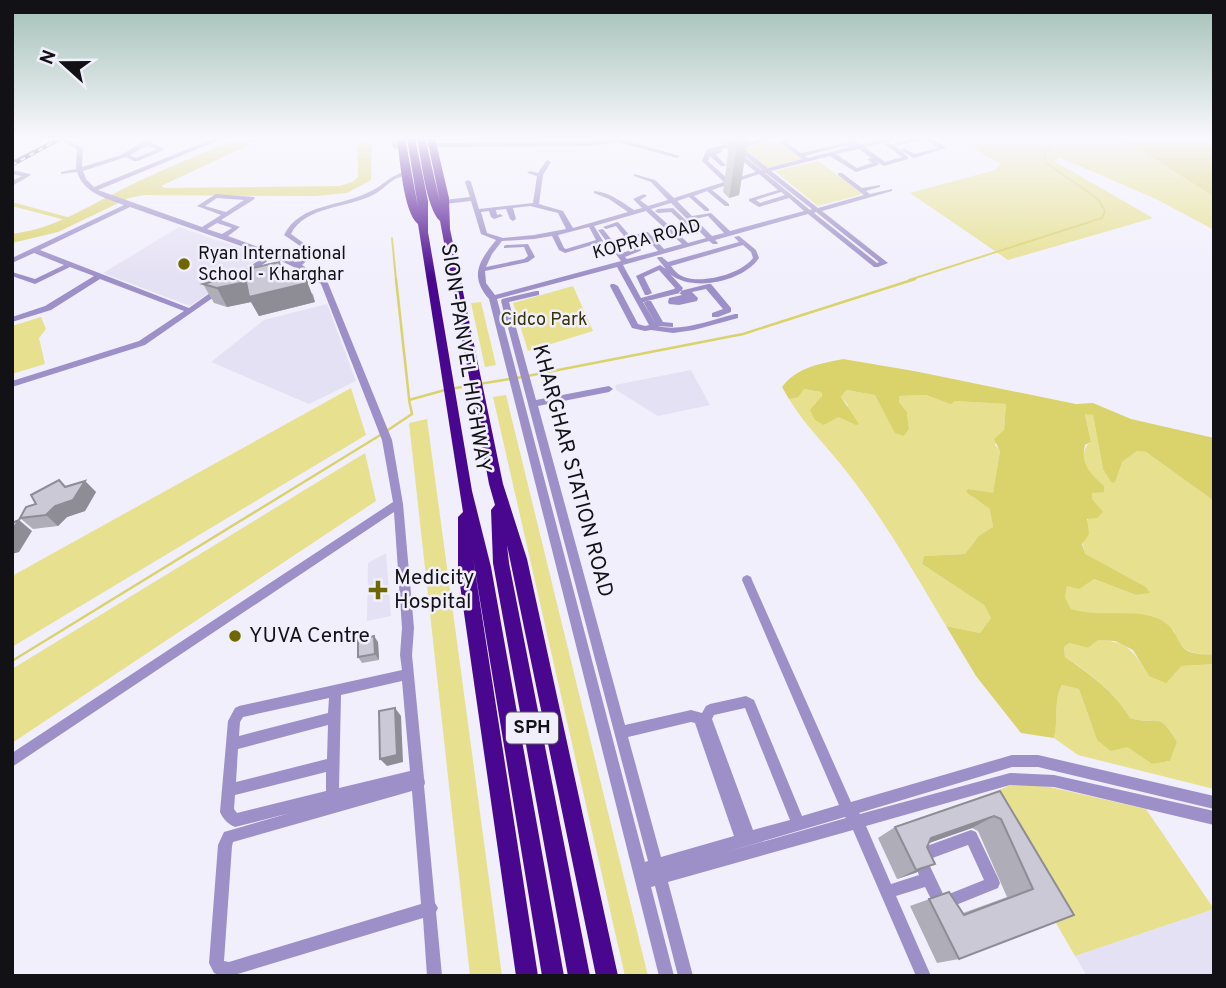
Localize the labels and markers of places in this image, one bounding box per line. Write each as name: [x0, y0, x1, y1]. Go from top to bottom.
place label: Ryan International School - Kharghar: [198, 243, 346, 287]
marker: Ryan International School - Kharghar: [176, 256, 192, 272]
place label: Medicity Hospital: [394, 565, 474, 616]
marker: Medicity Hospital: [368, 580, 388, 600]
place label: YUVA Centre: [249, 623, 370, 650]
marker: YUVA Centre: [227, 628, 243, 644]

